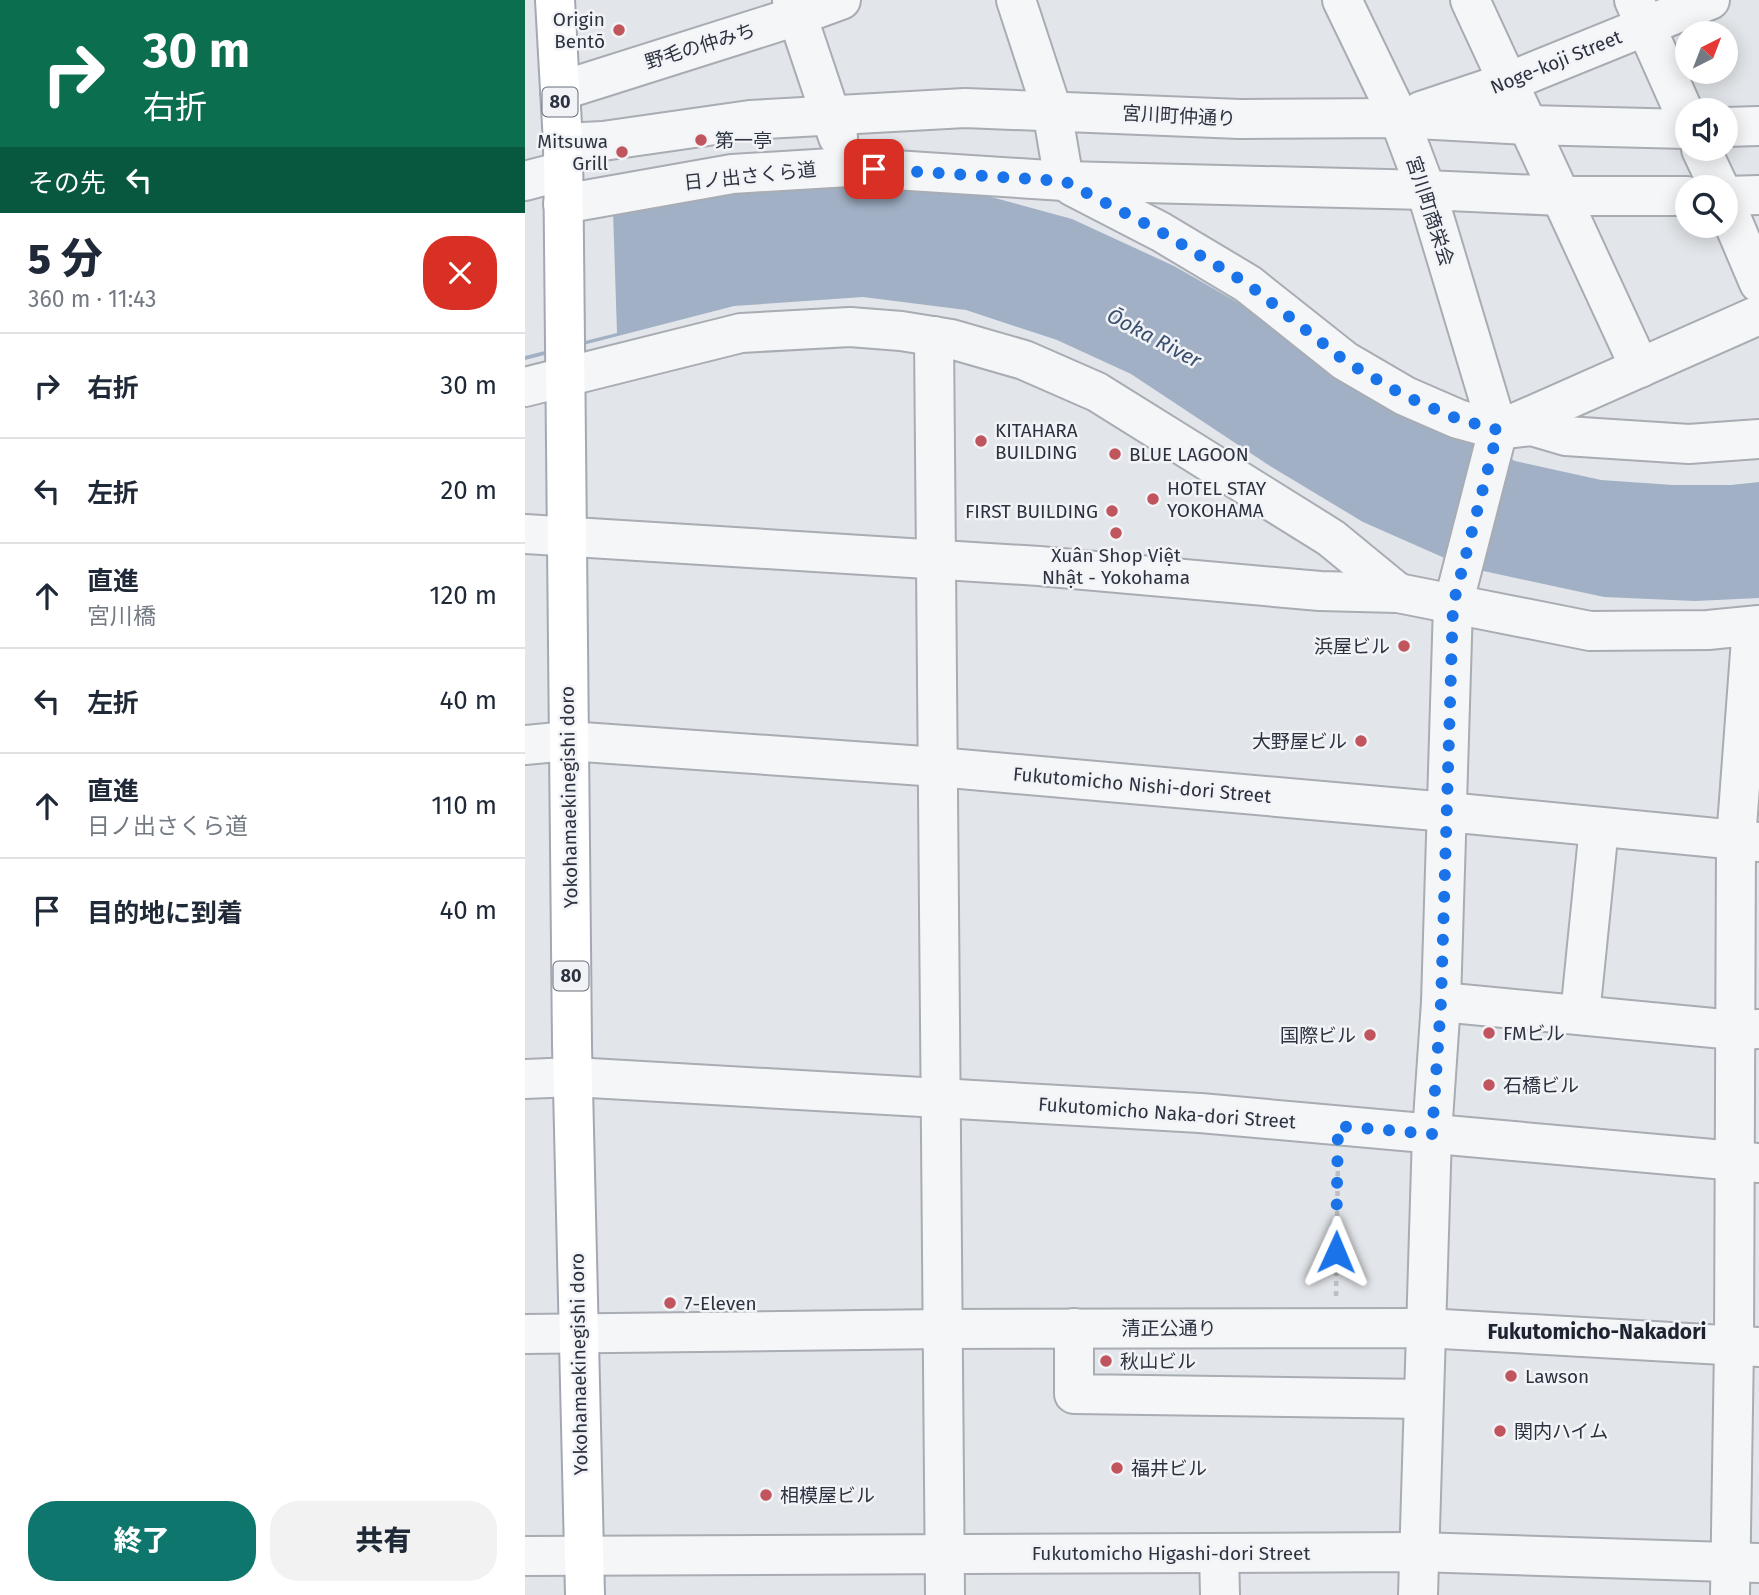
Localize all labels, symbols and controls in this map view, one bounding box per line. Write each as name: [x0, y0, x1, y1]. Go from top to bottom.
place label: Origin Bentō: [553, 8, 605, 53]
street label: 野毛の仲みち: [642, 18, 758, 74]
text: 30 m: [143, 21, 250, 80]
north arrow: [1675, 21, 1738, 84]
map controls: [1675, 21, 1738, 238]
marker: Origin Bentō: [611, 22, 627, 38]
street label: Noge-koji Street: [1487, 25, 1625, 99]
icon: right: [28, 28, 119, 119]
text: 右折: [143, 88, 207, 126]
road number: 80: [543, 88, 577, 116]
button: sound: [1675, 98, 1738, 161]
street label: 宮川町仲通り: [1121, 102, 1237, 130]
place label: 第一亭: [715, 129, 772, 152]
place label: Mitsuwa Grill: [537, 130, 608, 175]
marker: 第一亭: [693, 132, 709, 148]
pin: [844, 139, 904, 199]
marker: Mitsuwa Grill: [614, 144, 630, 160]
icon: arrive: [855, 150, 893, 188]
street label: 宮川町商栄会: [1401, 153, 1459, 269]
street label: 日ノ出さくら道: [683, 158, 817, 194]
icon: left: [120, 161, 158, 199]
text: その先: [28, 168, 106, 199]
button: search: [1675, 175, 1738, 238]
text: 5 分: [28, 234, 103, 284]
button: close: [423, 236, 497, 310]
text: 360 m · 11:43: [28, 285, 156, 313]
water label: Ōoka River: [1103, 302, 1206, 374]
icon: right: [28, 367, 66, 405]
text: 30 m: [440, 370, 497, 401]
text: 右折: [87, 373, 139, 404]
place label: KITAHARA BUILDING: [995, 419, 1078, 464]
marker: KITAHARA BUILDING: [973, 433, 989, 449]
place label: BLUE LAGOON: [1129, 443, 1249, 466]
marker: BLUE LAGOON: [1107, 446, 1123, 462]
icon: left: [28, 472, 66, 510]
text: 20 m: [440, 475, 497, 506]
place label: HOTEL STAY YOKOHAMA: [1167, 477, 1267, 522]
text: 左折: [87, 478, 139, 509]
marker: HOTEL STAY YOKOHAMA: [1145, 491, 1161, 507]
place label: FIRST BUILDING: [965, 500, 1098, 523]
marker: FIRST BUILDING: [1104, 503, 1120, 519]
marker: Xuân Shop Việt Nhật - Yokohama: [1108, 525, 1124, 541]
place label: Xuân Shop Việt Nhật - Yokohama: [1042, 544, 1190, 589]
text: 直進: [87, 566, 139, 597]
icon: ahead: [28, 577, 66, 615]
text: 120 m: [429, 580, 497, 611]
text: 宮川橋: [87, 602, 156, 630]
place label: 浜屋ビル: [1314, 635, 1390, 658]
marker: 浜屋ビル: [1396, 638, 1412, 654]
icon: left: [28, 682, 66, 720]
text: 40 m: [439, 685, 497, 716]
street label: Yokohamaekinegishi doro: [556, 686, 582, 908]
text: 左折: [87, 688, 139, 719]
place label: 大野屋ビル: [1252, 730, 1347, 753]
marker: 大野屋ビル: [1353, 733, 1369, 749]
street label: Fukutomicho Nishi-dori Street: [1012, 762, 1272, 808]
text: 直進: [87, 776, 139, 807]
icon: ahead: [28, 787, 66, 825]
text: 110 m: [431, 790, 497, 821]
text: 日ノ出さくら道: [87, 812, 248, 840]
icon: arrive: [28, 892, 66, 930]
text: 40 m: [439, 895, 497, 926]
text: 目的地に到着: [87, 898, 243, 929]
road number: 80: [553, 961, 589, 990]
place label: FMビル: [1503, 1022, 1565, 1045]
place label: 国際ビル: [1280, 1024, 1356, 1047]
marker: FMビル: [1481, 1025, 1497, 1041]
marker: 国際ビル: [1362, 1027, 1378, 1043]
place label: 石橋ビル: [1503, 1074, 1579, 1097]
marker: 石橋ビル: [1481, 1077, 1497, 1093]
street label: Fukutomicho Naka-dori Street: [1037, 1093, 1297, 1133]
position arrow: [1299, 1215, 1373, 1289]
street label: Yokohamaekinegishi doro: [566, 1253, 592, 1475]
place label: 7-Eleven: [684, 1292, 757, 1315]
marker: 7-Eleven: [662, 1295, 678, 1311]
street label: 清正公通り: [1121, 1317, 1217, 1340]
district label: Fukutomicho-Nakadori: [1488, 1319, 1706, 1345]
place label: 秋山ビル: [1120, 1350, 1196, 1373]
marker: 秋山ビル: [1098, 1353, 1114, 1369]
place label: Lawson: [1525, 1365, 1589, 1388]
marker: Lawson: [1503, 1368, 1519, 1384]
place label: 関内ハイム: [1514, 1420, 1608, 1443]
marker: 関内ハイム: [1492, 1423, 1508, 1439]
place label: 福井ビル: [1131, 1457, 1207, 1480]
marker: 福井ビル: [1109, 1460, 1125, 1476]
place label: 相模屋ビル: [780, 1484, 875, 1507]
marker: 相模屋ビル: [758, 1487, 774, 1503]
button: 終了: [28, 1501, 256, 1581]
button: 共有: [270, 1501, 497, 1581]
street label: Fukutomicho Higashi-dori Street: [1032, 1542, 1310, 1565]

